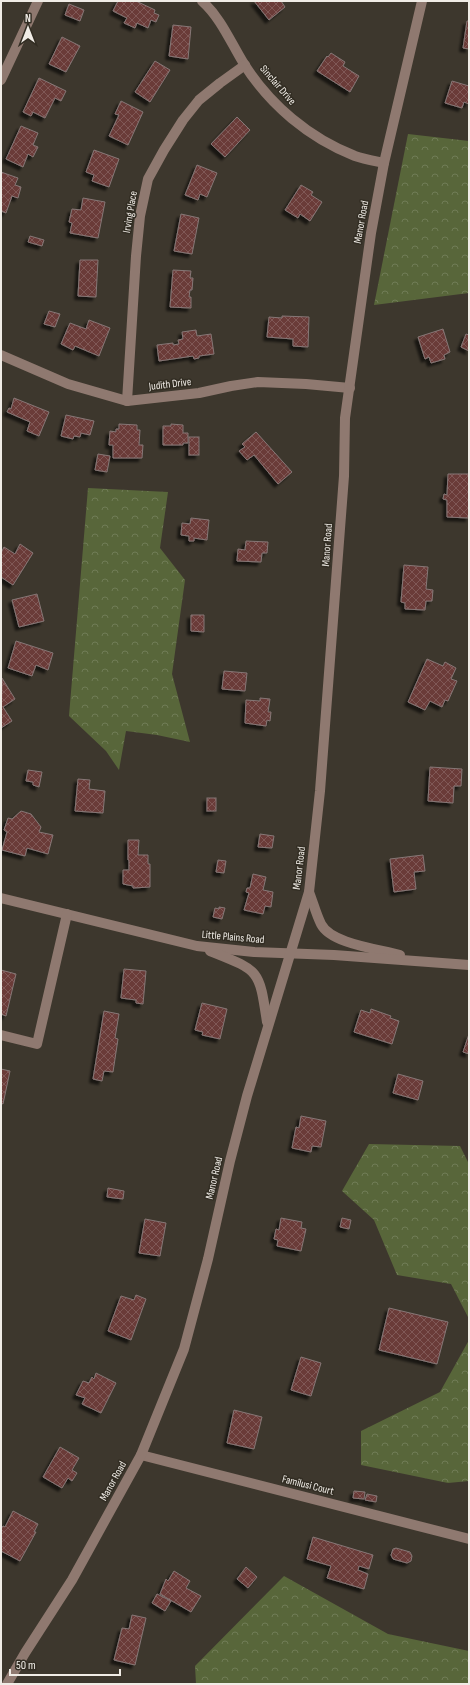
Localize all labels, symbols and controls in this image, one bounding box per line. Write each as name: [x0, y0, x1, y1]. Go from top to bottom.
north arrow: [8, 8, 48, 48]
text: N: [25, 12, 31, 25]
street label: Sinclair Drive: [257, 63, 299, 107]
street label: Irving Place: [120, 190, 140, 234]
street label: Manor Road: [351, 199, 371, 244]
street label: Judith Drive: [147, 375, 192, 393]
street label: Manor Road: [319, 523, 335, 567]
street label: Manor Road: [290, 845, 308, 890]
street label: Little Plains Road: [201, 928, 265, 946]
street label: Manor Road: [203, 1155, 225, 1201]
street label: Manor Road: [97, 1459, 129, 1503]
street label: Familusi Court: [281, 1472, 336, 1498]
scale bar: [10, 1651, 120, 1677]
text: 50 m: [16, 1658, 36, 1673]

